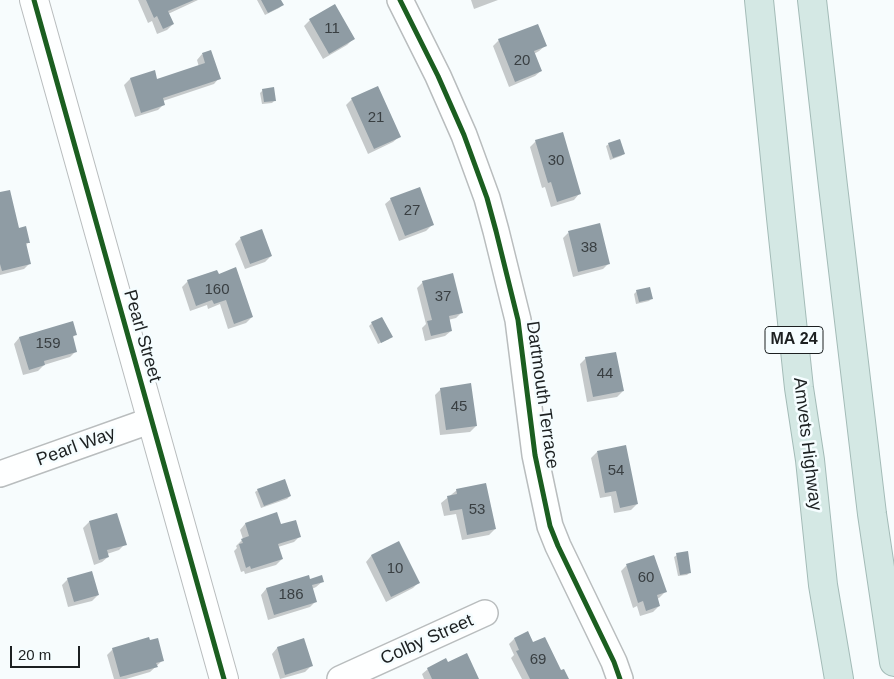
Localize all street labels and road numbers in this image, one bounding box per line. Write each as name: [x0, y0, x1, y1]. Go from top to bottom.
street label: Pearl Street: [119, 287, 165, 385]
street label: Dartmouth Terrace: [521, 320, 563, 470]
road number: MA 24: [765, 326, 823, 354]
street label: Amvets Highway: [788, 376, 826, 512]
street label: Pearl Way: [34, 423, 118, 471]
street label: Colby Street: [377, 610, 477, 670]

